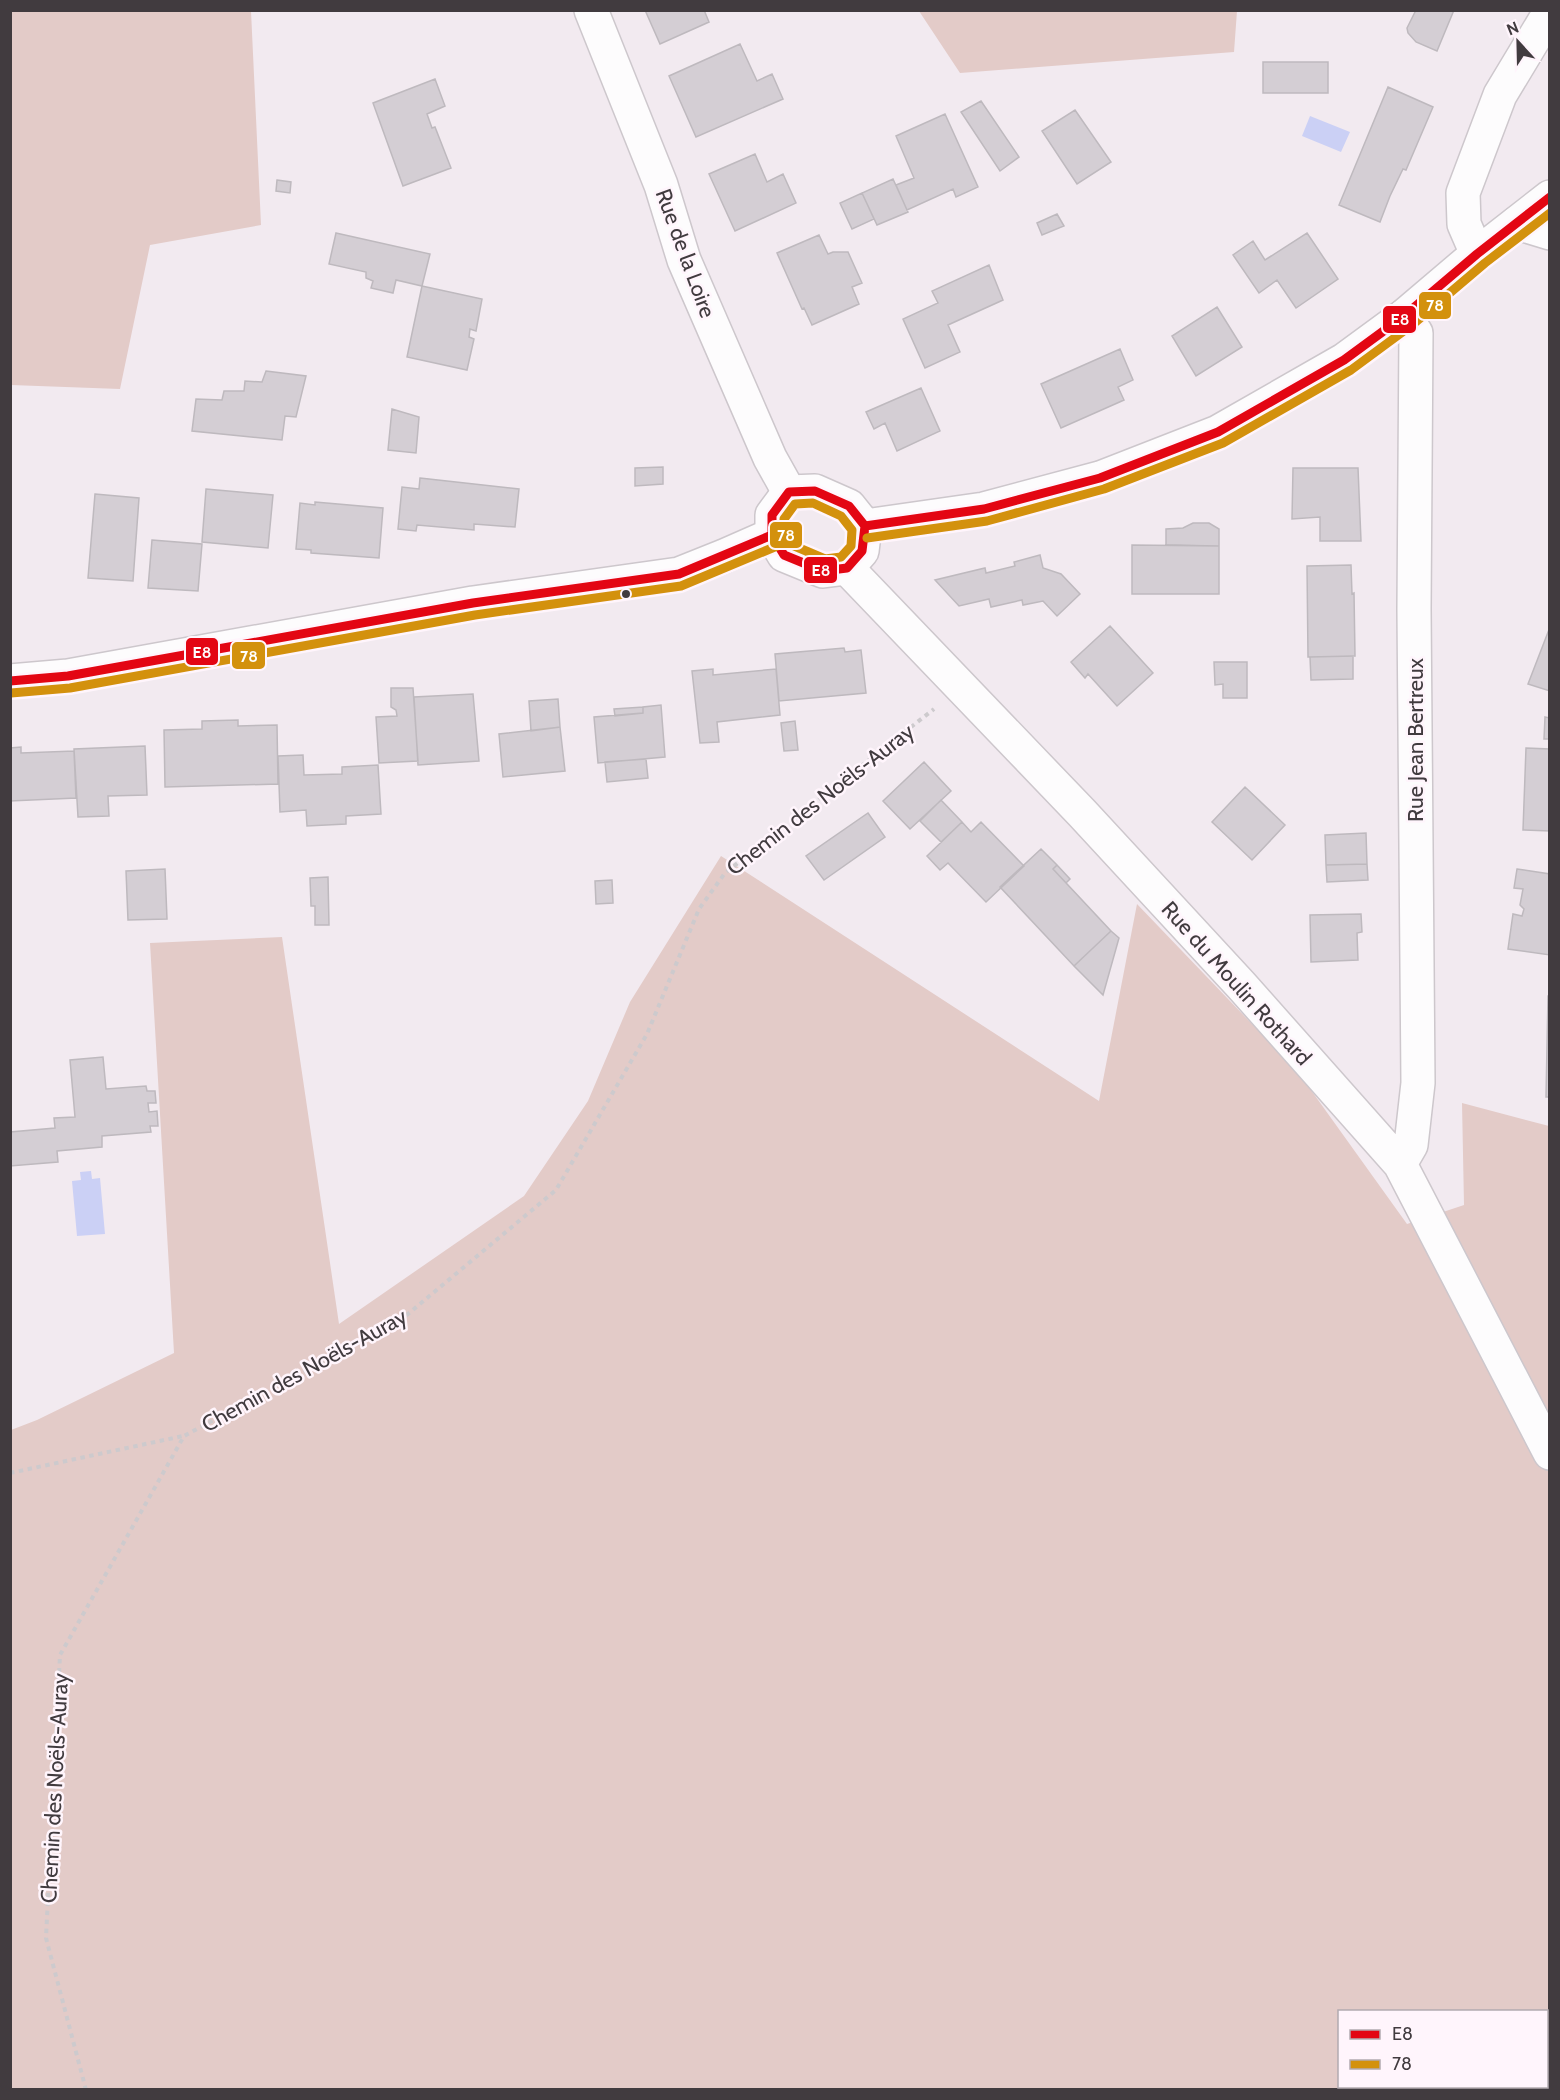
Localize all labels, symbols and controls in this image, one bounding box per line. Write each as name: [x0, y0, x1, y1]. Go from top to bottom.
north arrow: [1488, 12, 1548, 72]
text: N: [1504, 18, 1521, 39]
street label: Rue de la Loire: [650, 185, 721, 321]
line badge: 78: [1418, 291, 1452, 320]
text: 78: [1426, 296, 1444, 315]
line badge: E8: [1382, 305, 1417, 334]
text: E8: [1391, 310, 1409, 329]
line badge: 78: [769, 521, 803, 549]
text: 78: [777, 526, 795, 545]
line badge: E8: [803, 556, 838, 584]
text: E8: [812, 561, 830, 580]
unlabelled marker: [620, 588, 632, 600]
line badge: E8: [185, 637, 219, 666]
line badge: 78: [231, 641, 266, 670]
text: E8: [193, 643, 211, 662]
text: 78: [240, 647, 258, 666]
street label: Rue Jean Bertreux: [1402, 658, 1429, 822]
street label: Chemin des Noëls-Auray: [721, 718, 919, 881]
street label: Rue du Moulin Rothard: [1156, 896, 1317, 1071]
street label: Chemin des Noëls-Auray: [197, 1303, 412, 1438]
street label: Chemin des Noëls-Auray: [35, 1672, 74, 1904]
legend: [1338, 2010, 1548, 2088]
text: E8: [1392, 2023, 1413, 2045]
text: 78: [1392, 2053, 1412, 2075]

